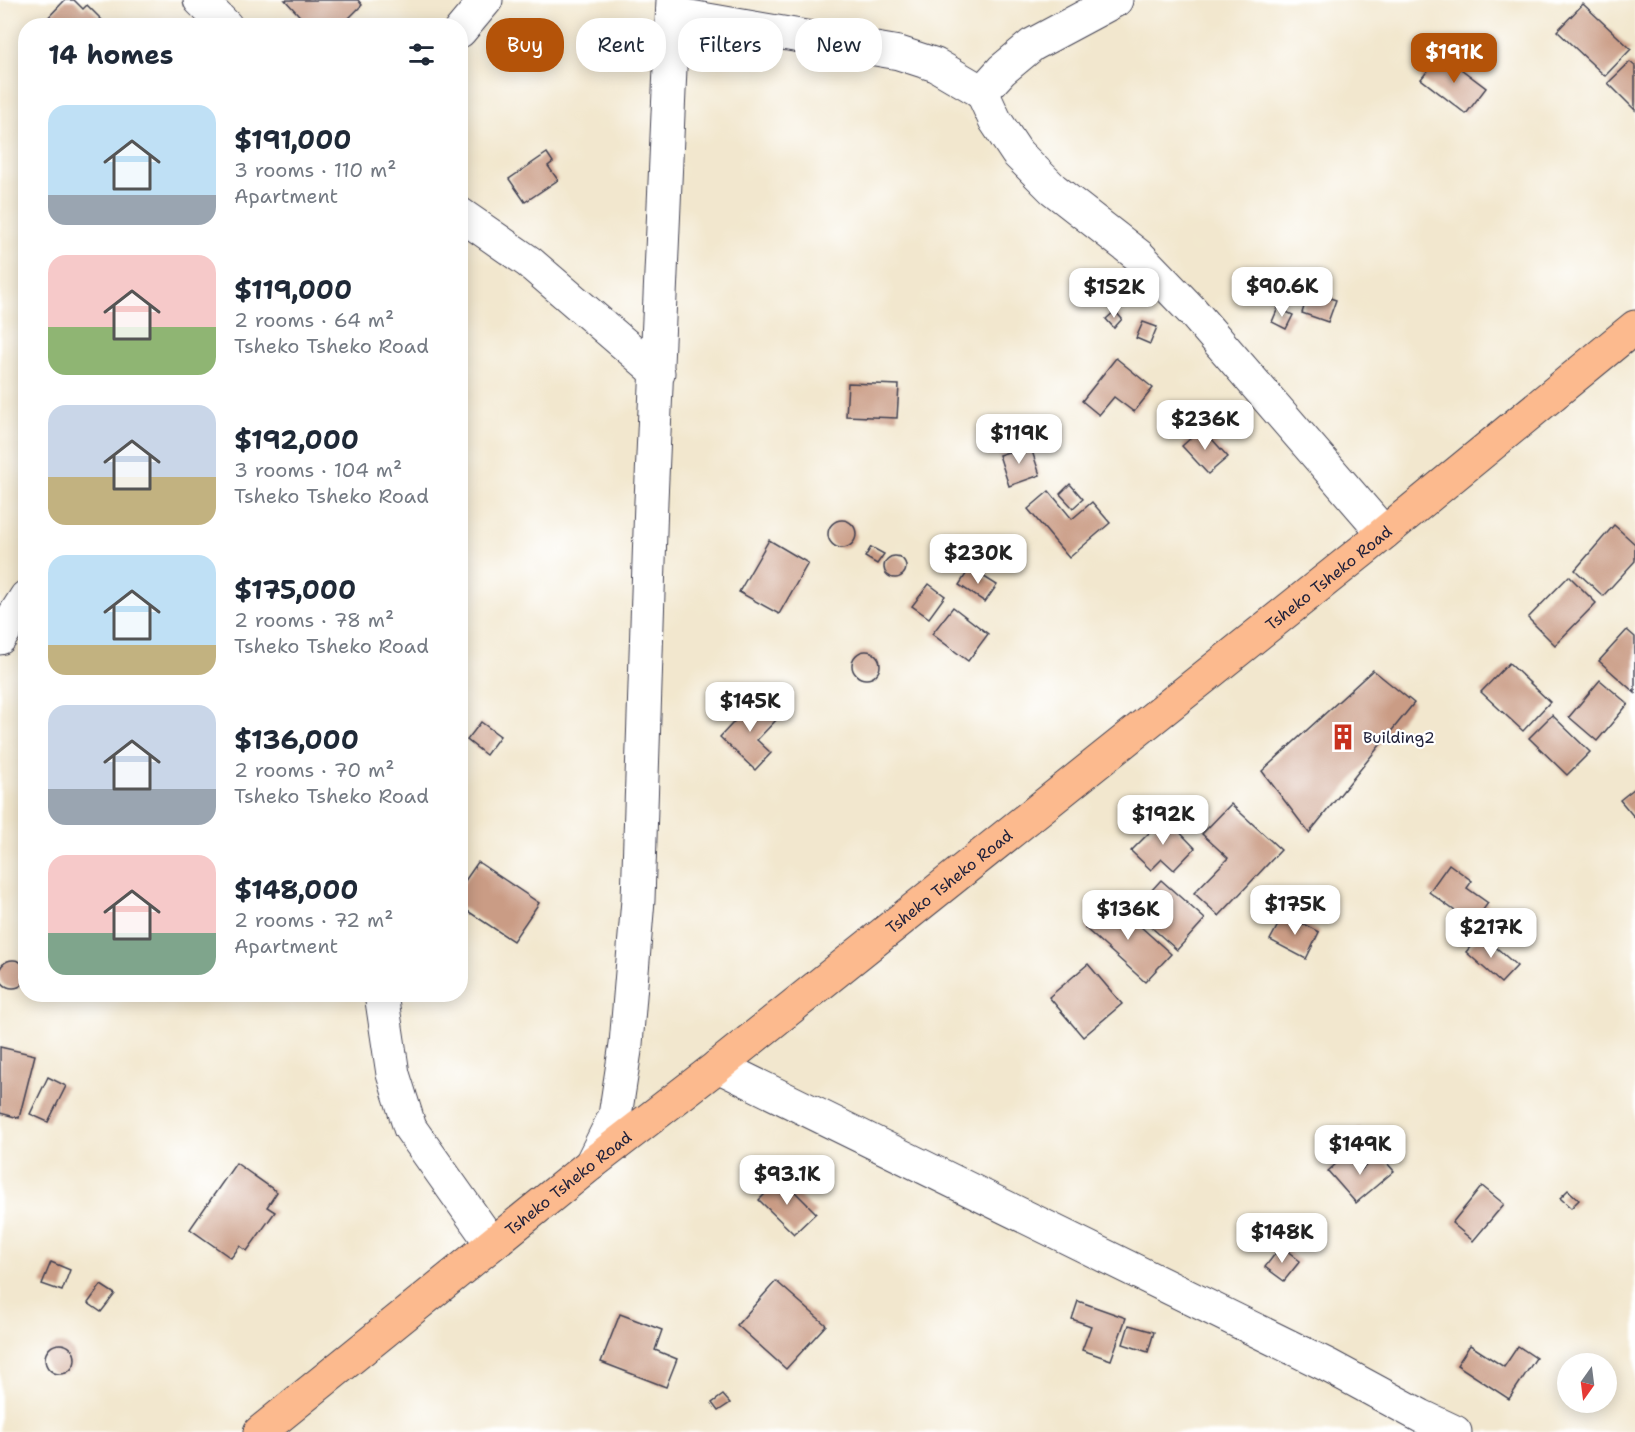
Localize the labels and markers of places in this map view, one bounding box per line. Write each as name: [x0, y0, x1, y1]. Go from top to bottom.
pin: $191K: [1412, 33, 1496, 84]
pin: $90.6K: [1233, 267, 1331, 318]
pin: $152K: [1072, 268, 1156, 319]
pin: $236K: [1163, 400, 1247, 451]
pin: $119K: [977, 414, 1061, 465]
pin: $230K: [936, 534, 1020, 585]
pin: $145K: [708, 682, 792, 733]
building icon: Building2: [1328, 722, 1358, 752]
place label: Building2: [1363, 727, 1435, 748]
pin: $192K: [1121, 795, 1205, 846]
pin: $175K: [1253, 885, 1337, 936]
pin: $136K: [1086, 890, 1170, 941]
pin: $217K: [1449, 908, 1533, 959]
pin: $149K: [1318, 1125, 1402, 1176]
pin: $93.1K: [738, 1155, 836, 1206]
pin: $148K: [1240, 1213, 1324, 1264]

